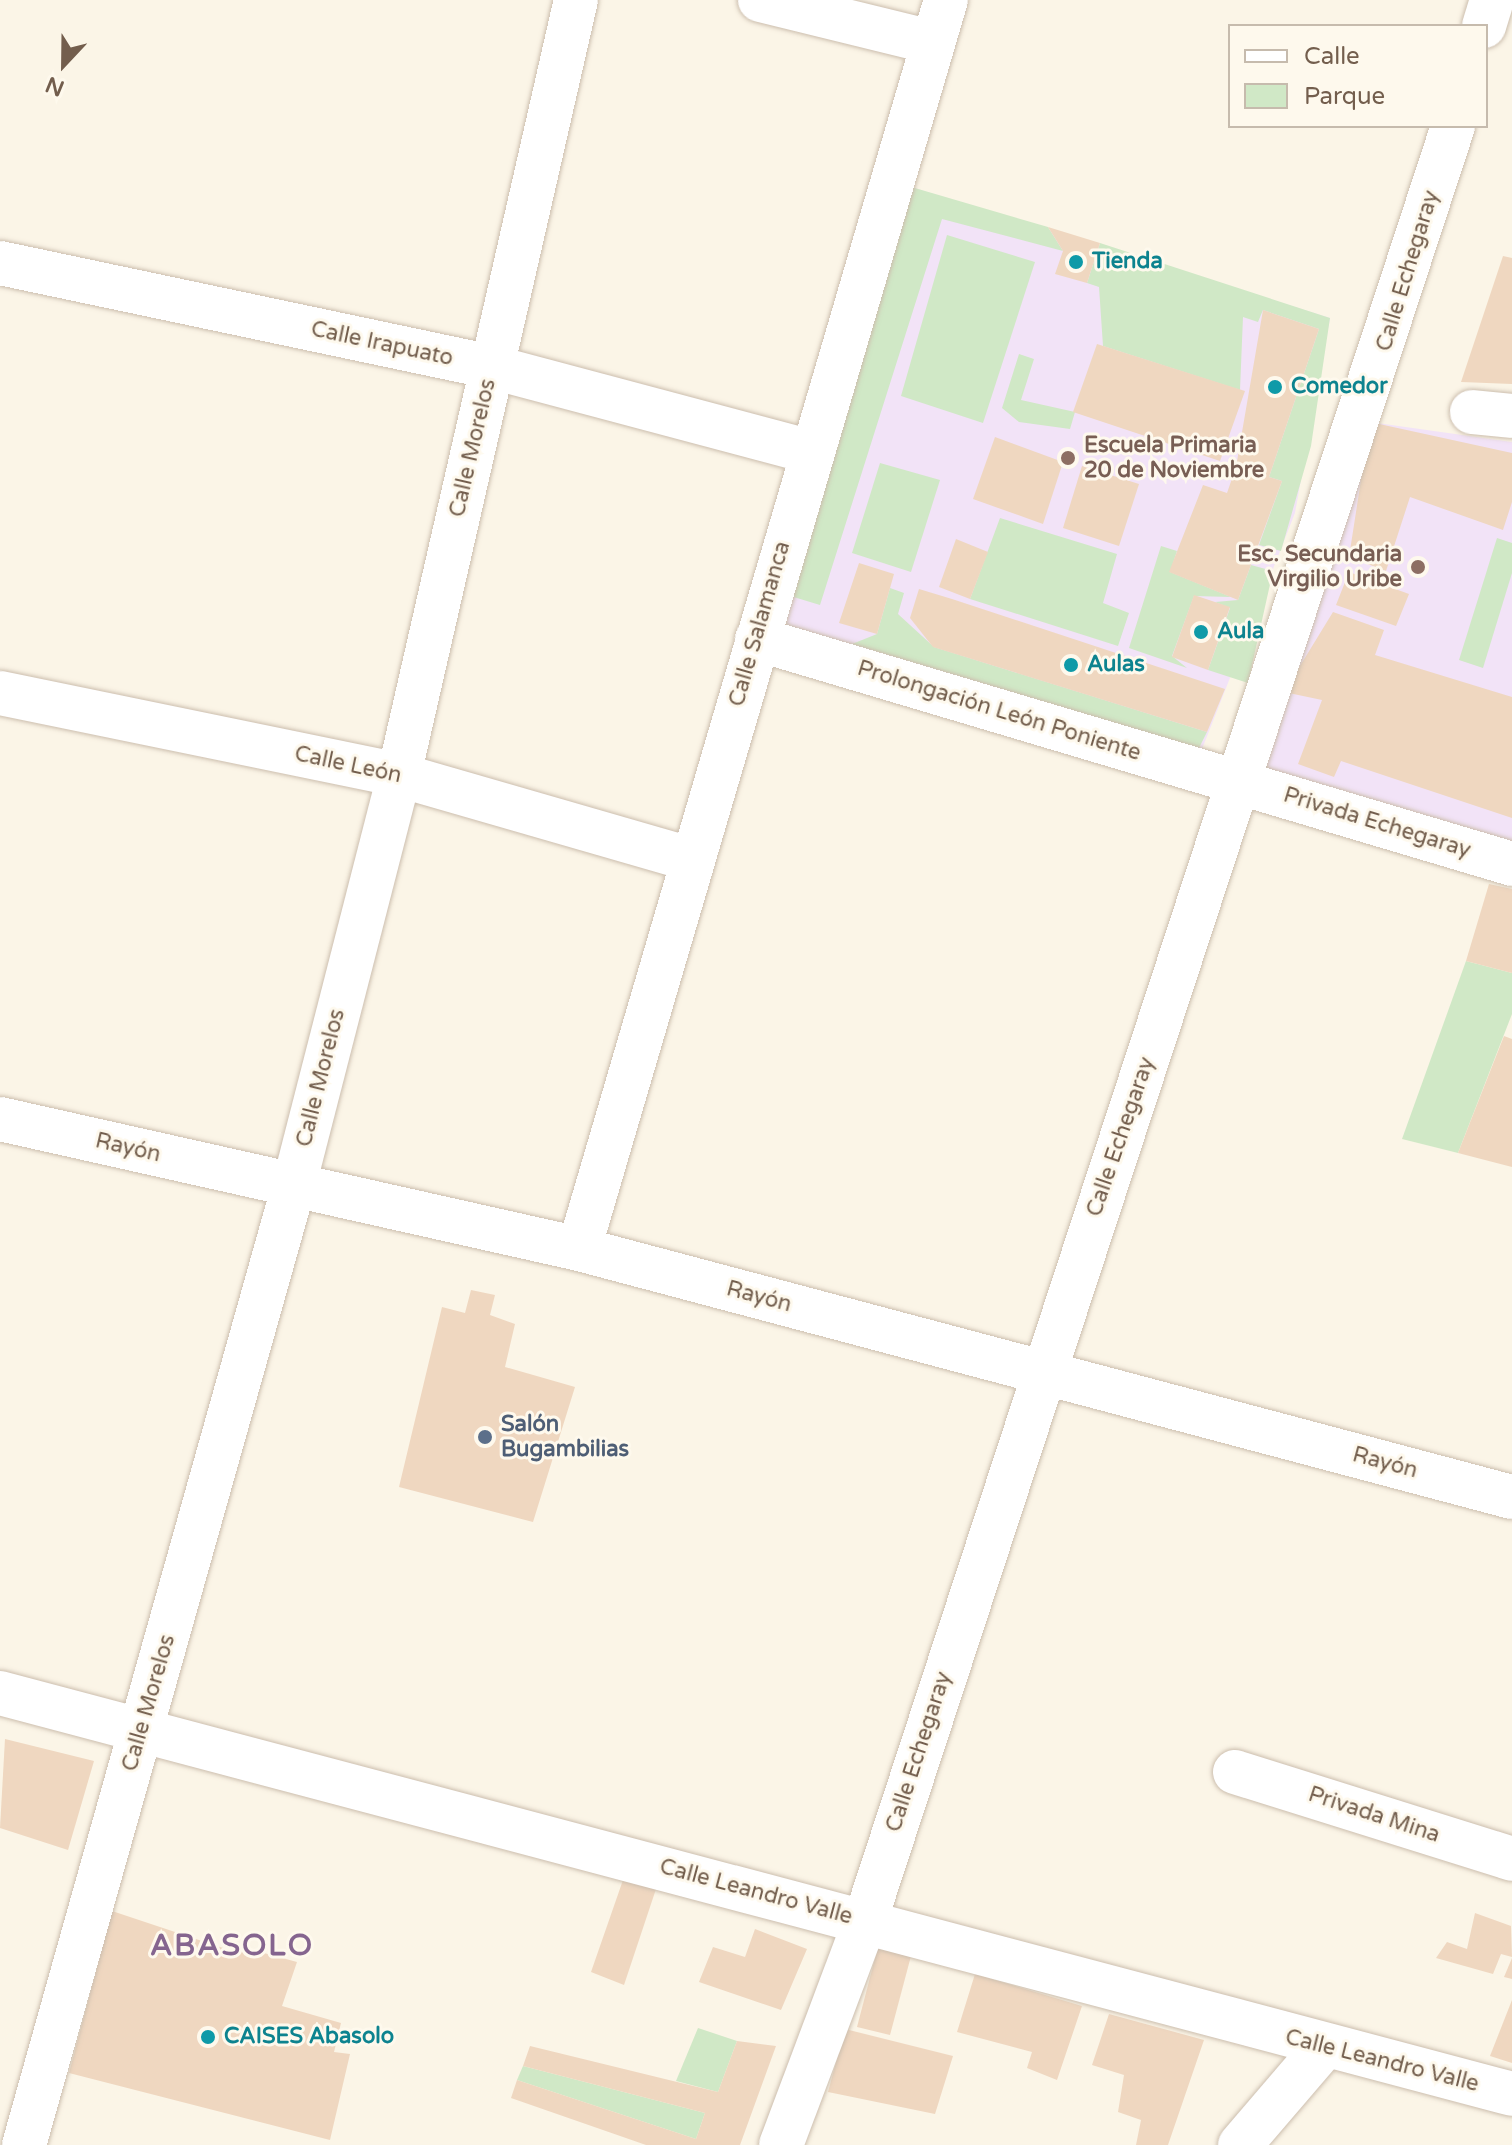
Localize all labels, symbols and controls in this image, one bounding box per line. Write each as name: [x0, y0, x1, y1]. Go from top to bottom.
north arrow: [24, 24, 104, 104]
legend: [1228, 24, 1488, 128]
text: Calle: [1304, 42, 1360, 71]
text: N: [42, 71, 68, 102]
text: Parque: [1304, 82, 1385, 111]
street label: Calle Echegaray: [1371, 187, 1445, 355]
place label: Tienda: [1092, 249, 1163, 275]
marker: Tienda: [1067, 253, 1085, 271]
street label: Calle Irapuato: [309, 316, 455, 372]
place label: Comedor: [1291, 374, 1388, 400]
street label: Calle Morelos: [444, 376, 502, 520]
marker: Comedor: [1266, 378, 1284, 396]
place label: Escuela Primaria 20 de Noviembre: [1084, 432, 1264, 484]
marker: Escuela Primaria 20 de Noviembre: [1059, 449, 1077, 467]
street label: Calle Salamanca: [724, 538, 796, 710]
place label: Esc. Secundaria Virgilio Uribe: [1237, 541, 1402, 592]
marker: Esc. Secundaria Virgilio Uribe: [1409, 558, 1427, 576]
place label: Aula: [1217, 619, 1264, 645]
marker: Aula: [1192, 623, 1210, 641]
place label: Aulas: [1087, 652, 1145, 678]
street label: Prolongación León Poniente: [854, 655, 1144, 767]
marker: Aulas: [1062, 656, 1080, 674]
street label: Calle León: [292, 741, 404, 789]
street label: Privada Echegaray: [1280, 782, 1474, 864]
street label: Calle Morelos: [291, 1006, 351, 1150]
street label: Calle Echegaray: [1081, 1054, 1161, 1220]
street label: Rayón: [93, 1128, 163, 1168]
street label: Rayón: [724, 1276, 794, 1318]
place label: Salón Bugambilias: [501, 1411, 629, 1462]
marker: Salón Bugambilias: [476, 1428, 494, 1446]
street label: Rayón: [1350, 1442, 1420, 1484]
street label: Calle Morelos: [117, 1632, 181, 1774]
street label: Calle Echegaray: [881, 1669, 957, 1835]
street label: Privada Mina: [1305, 1781, 1443, 1849]
street label: Calle Leandro Valle: [657, 1854, 855, 1930]
district label: ABASOLO: [150, 1928, 314, 1964]
place label: CAISES Abasolo: [224, 2024, 394, 2050]
street label: Calle Leandro Valle: [1282, 2024, 1482, 2098]
marker: CAISES Abasolo: [199, 2028, 217, 2046]

